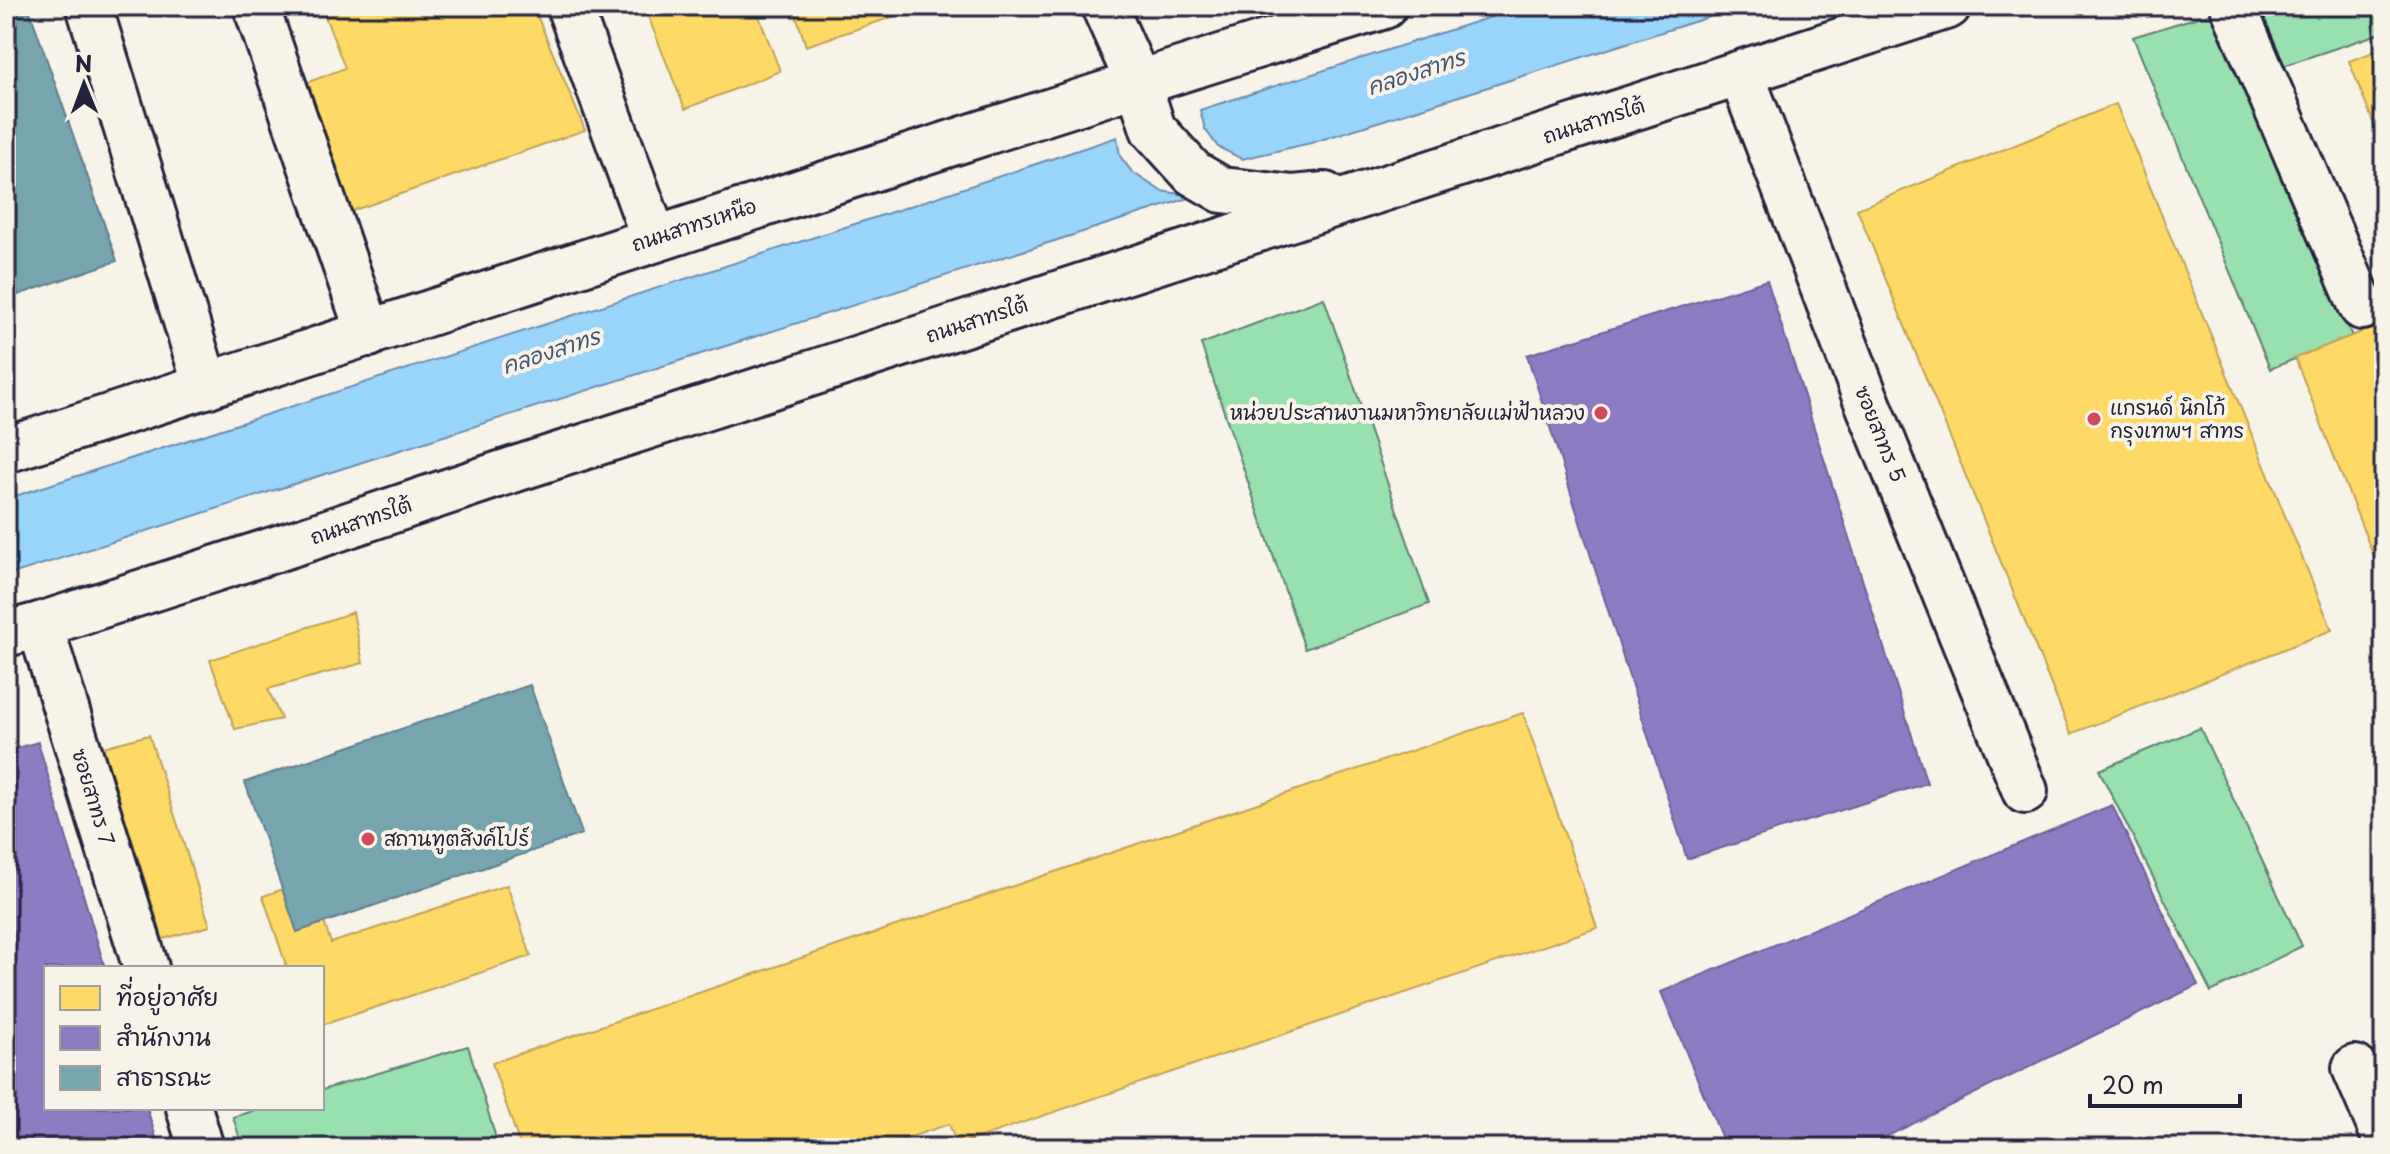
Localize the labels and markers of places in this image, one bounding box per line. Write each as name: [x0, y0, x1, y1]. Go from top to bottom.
place label: แกรนด์ นิกโก้ กรุงเทพฯ สาทร: [2110, 392, 2244, 447]
place label: หน่วยประสานงานมหาวิทยาลัยแม่ฟ้าหลวง: [1230, 397, 1585, 427]
marker: หน่วยประสานงานมหาวิทยาลัยแม่ฟ้าหลวง: [1592, 404, 1610, 422]
marker: แกรนด์ นิกโก้ กรุงเทพฯ สาทร: [2085, 410, 2103, 428]
place label: สถานทูตสิงค์โปร์: [384, 823, 530, 855]
marker: สถานทูตสิงค์โปร์: [359, 830, 377, 848]

